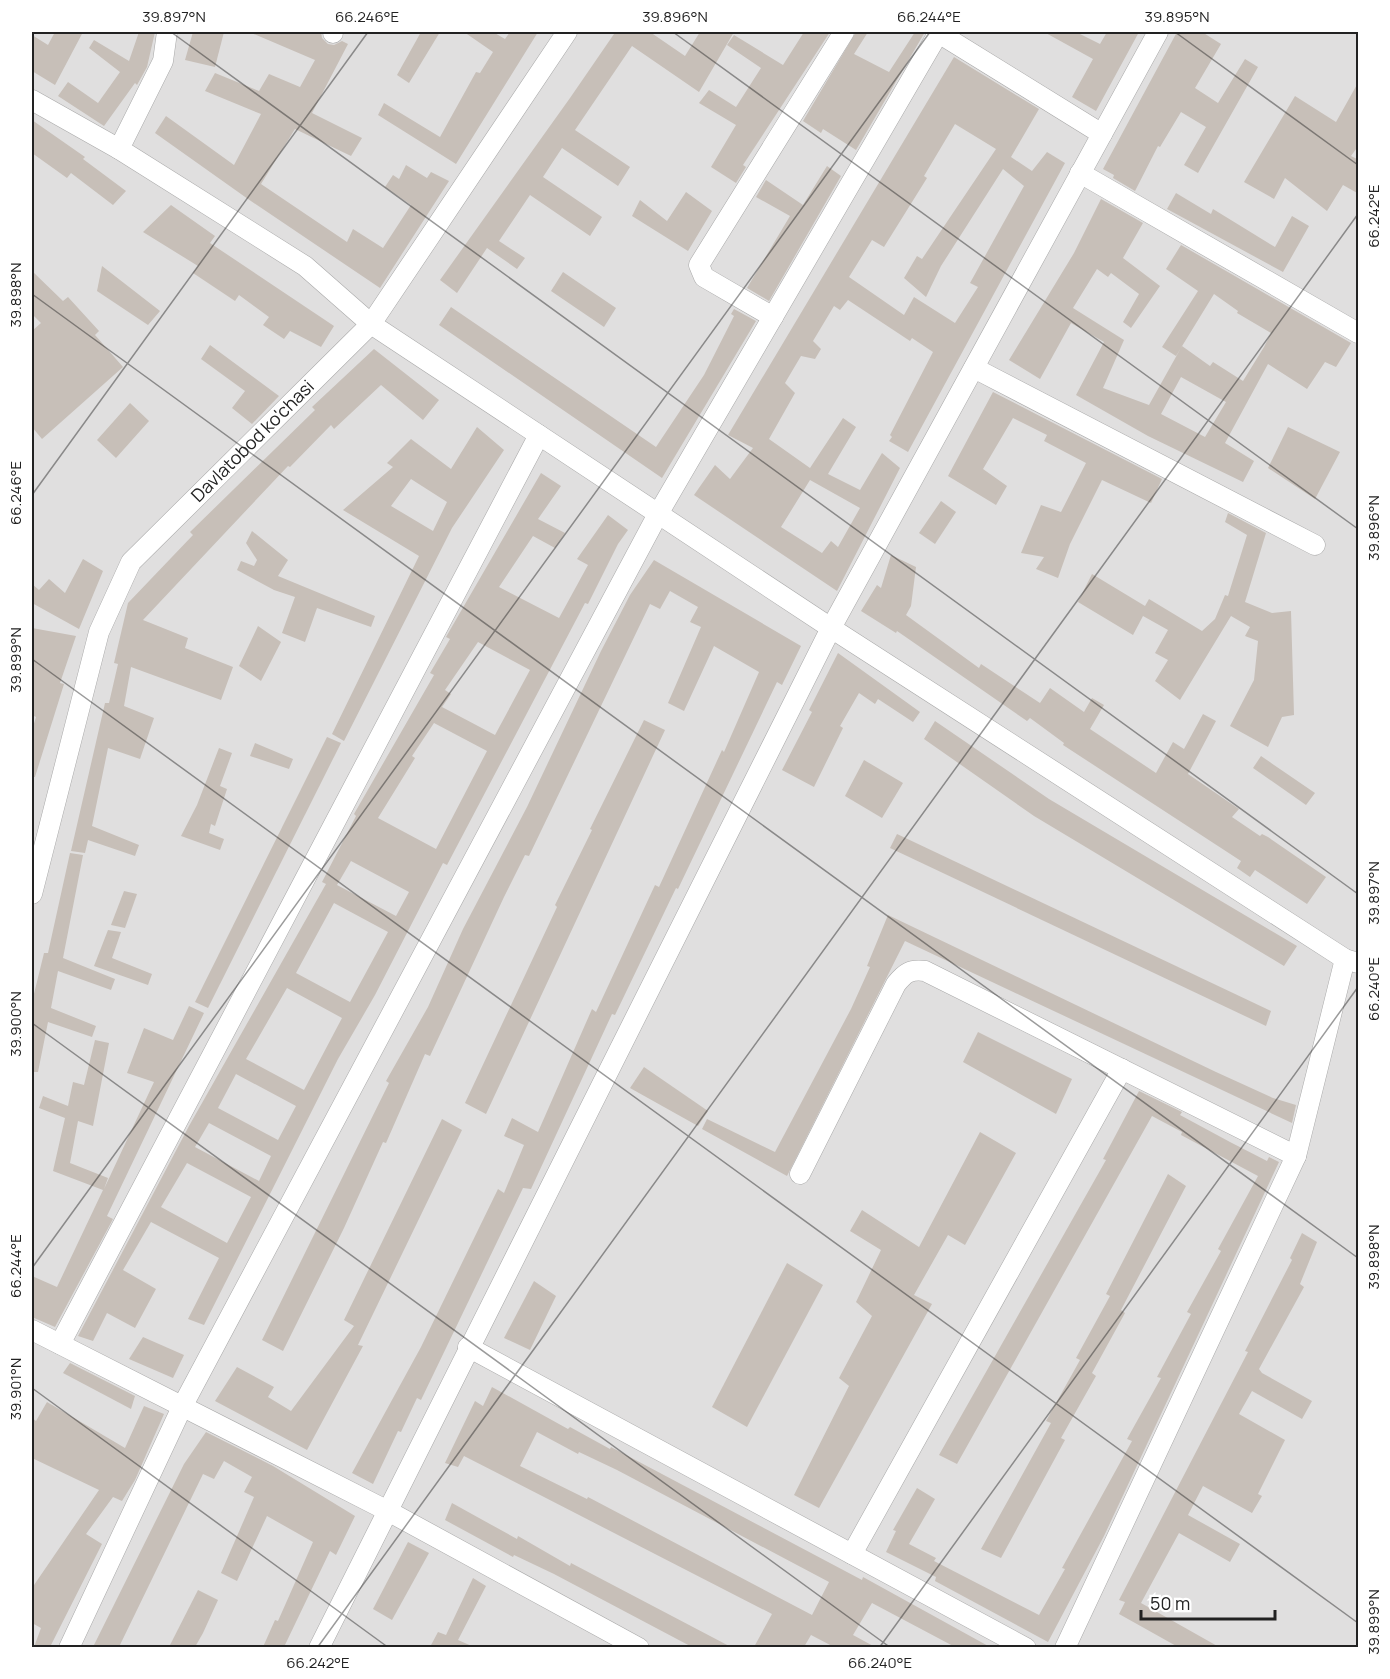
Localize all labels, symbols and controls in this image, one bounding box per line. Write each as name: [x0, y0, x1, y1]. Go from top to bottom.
text: 39.897°N: [142, 6, 206, 27]
text: 66.246°E: [335, 6, 399, 27]
text: 39.896°N: [642, 6, 708, 27]
text: 66.244°E: [897, 6, 961, 27]
text: 39.895°N: [1145, 6, 1209, 27]
text: 66.242°E: [1363, 184, 1384, 248]
text: 39.898°N: [5, 263, 26, 327]
street label: Davlatobod ko'chasi: [185, 374, 319, 507]
text: 66.246°E: [5, 461, 26, 525]
text: 39.896°N: [1363, 495, 1384, 561]
text: 39.899°N: [5, 627, 26, 693]
text: 39.897°N: [1363, 861, 1384, 925]
text: 66.240°E: [1363, 957, 1384, 1021]
text: 39.900°N: [5, 991, 26, 1057]
text: 39.898°N: [1363, 1225, 1384, 1289]
text: 66.244°E: [5, 1234, 26, 1298]
text: 39.901°N: [5, 1358, 26, 1420]
scale bar: [1141, 1583, 1274, 1621]
text: 39.899°N: [1363, 1589, 1384, 1655]
text: 50 m: [1150, 1591, 1190, 1615]
text: 66.242°E: [286, 1652, 350, 1673]
text: 66.240°E: [848, 1652, 912, 1673]

